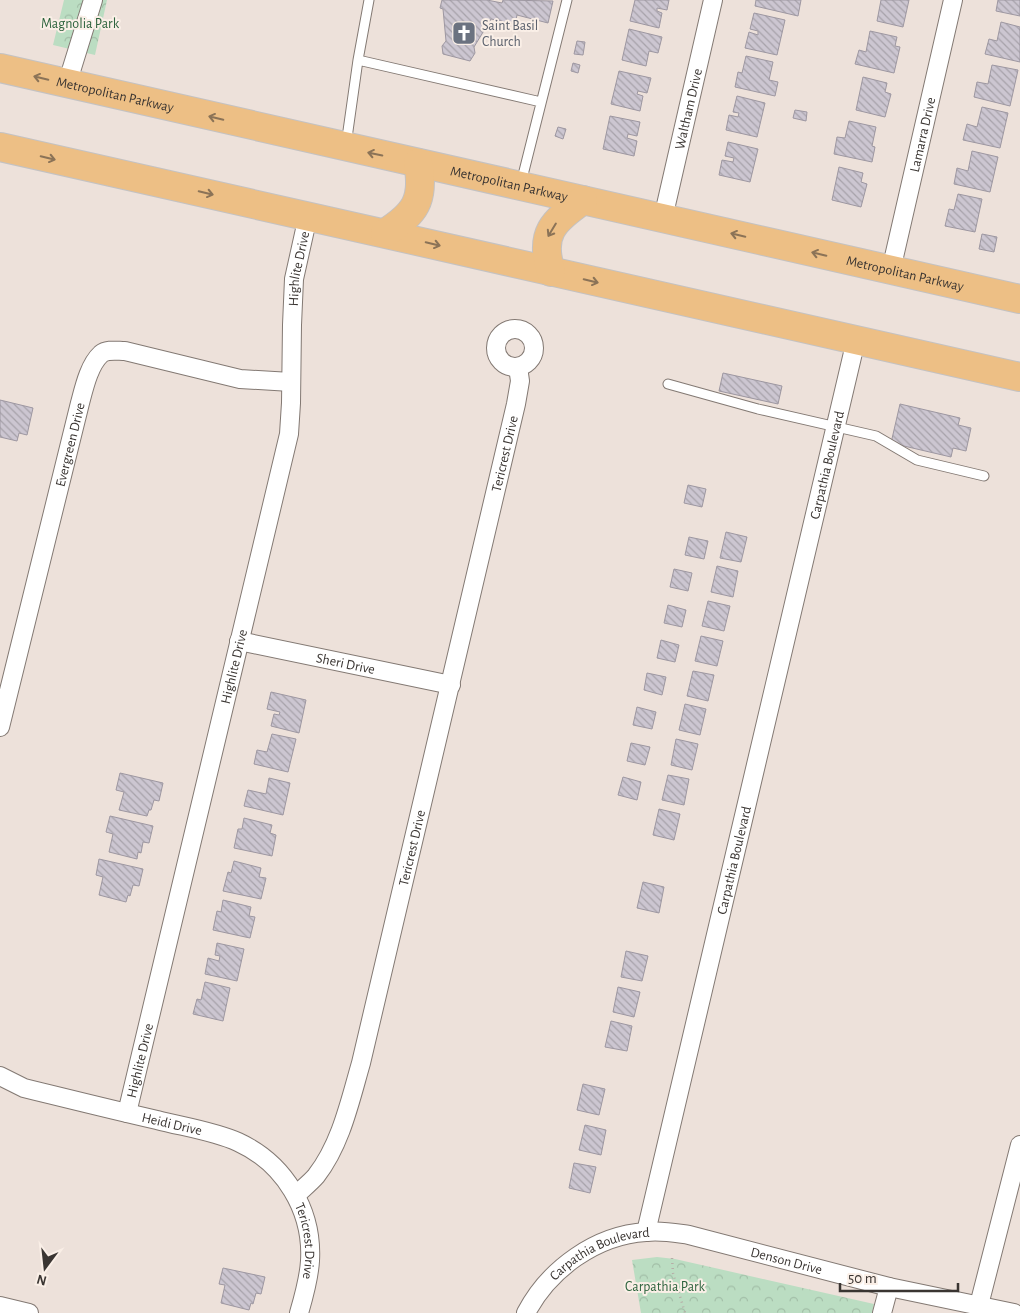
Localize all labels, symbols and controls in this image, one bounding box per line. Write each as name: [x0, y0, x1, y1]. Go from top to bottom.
park label: Magnolia Park: [41, 17, 120, 31]
place label: Saint Basil Church: [482, 19, 538, 49]
church icon: Saint Basil Church: [451, 20, 477, 46]
street label: Waltham Drive: [673, 67, 705, 151]
one-way arrow: [33, 72, 49, 82]
street label: Metropolitan Parkway: [55, 75, 175, 115]
street label: Lamarra Drive: [908, 96, 938, 174]
one-way arrow: [209, 113, 225, 122]
one-way arrow: [367, 149, 383, 158]
one-way arrow: [39, 154, 55, 163]
street label: Metropolitan Parkway: [449, 164, 569, 204]
one-way arrow: [198, 189, 214, 199]
one-way arrow: [547, 223, 557, 237]
street label: Highlite Drive: [287, 230, 312, 307]
one-way arrow: [731, 230, 747, 239]
one-way arrow: [424, 240, 440, 249]
one-way arrow: [811, 249, 827, 258]
street label: Metropolitan Parkway: [845, 254, 965, 294]
one-way arrow: [583, 277, 599, 286]
street label: Evergreen Drive: [54, 401, 88, 488]
street label: Carpathia Boulevard: [808, 410, 847, 521]
street label: Tericrest Drive: [490, 414, 521, 493]
street label: Highlite Drive: [219, 628, 250, 705]
street label: Sheri Drive: [315, 651, 376, 677]
street label: Carpathia Boulevard: [715, 805, 754, 916]
street label: Tericrest Drive: [397, 809, 428, 888]
street label: Highlite Drive: [125, 1022, 156, 1099]
street label: Heidi Drive: [140, 1111, 203, 1138]
street label: Tericrest Drive: [292, 1201, 316, 1280]
street label: Carpathia Boulevard: [547, 1226, 650, 1283]
north arrow: [20, 1243, 70, 1293]
street label: Denson Drive: [749, 1245, 824, 1277]
scale bar: [840, 1260, 958, 1292]
text: 50 m: [848, 1271, 877, 1286]
text: N: [35, 1272, 48, 1288]
park label: Carpathia Park: [625, 1280, 706, 1294]

